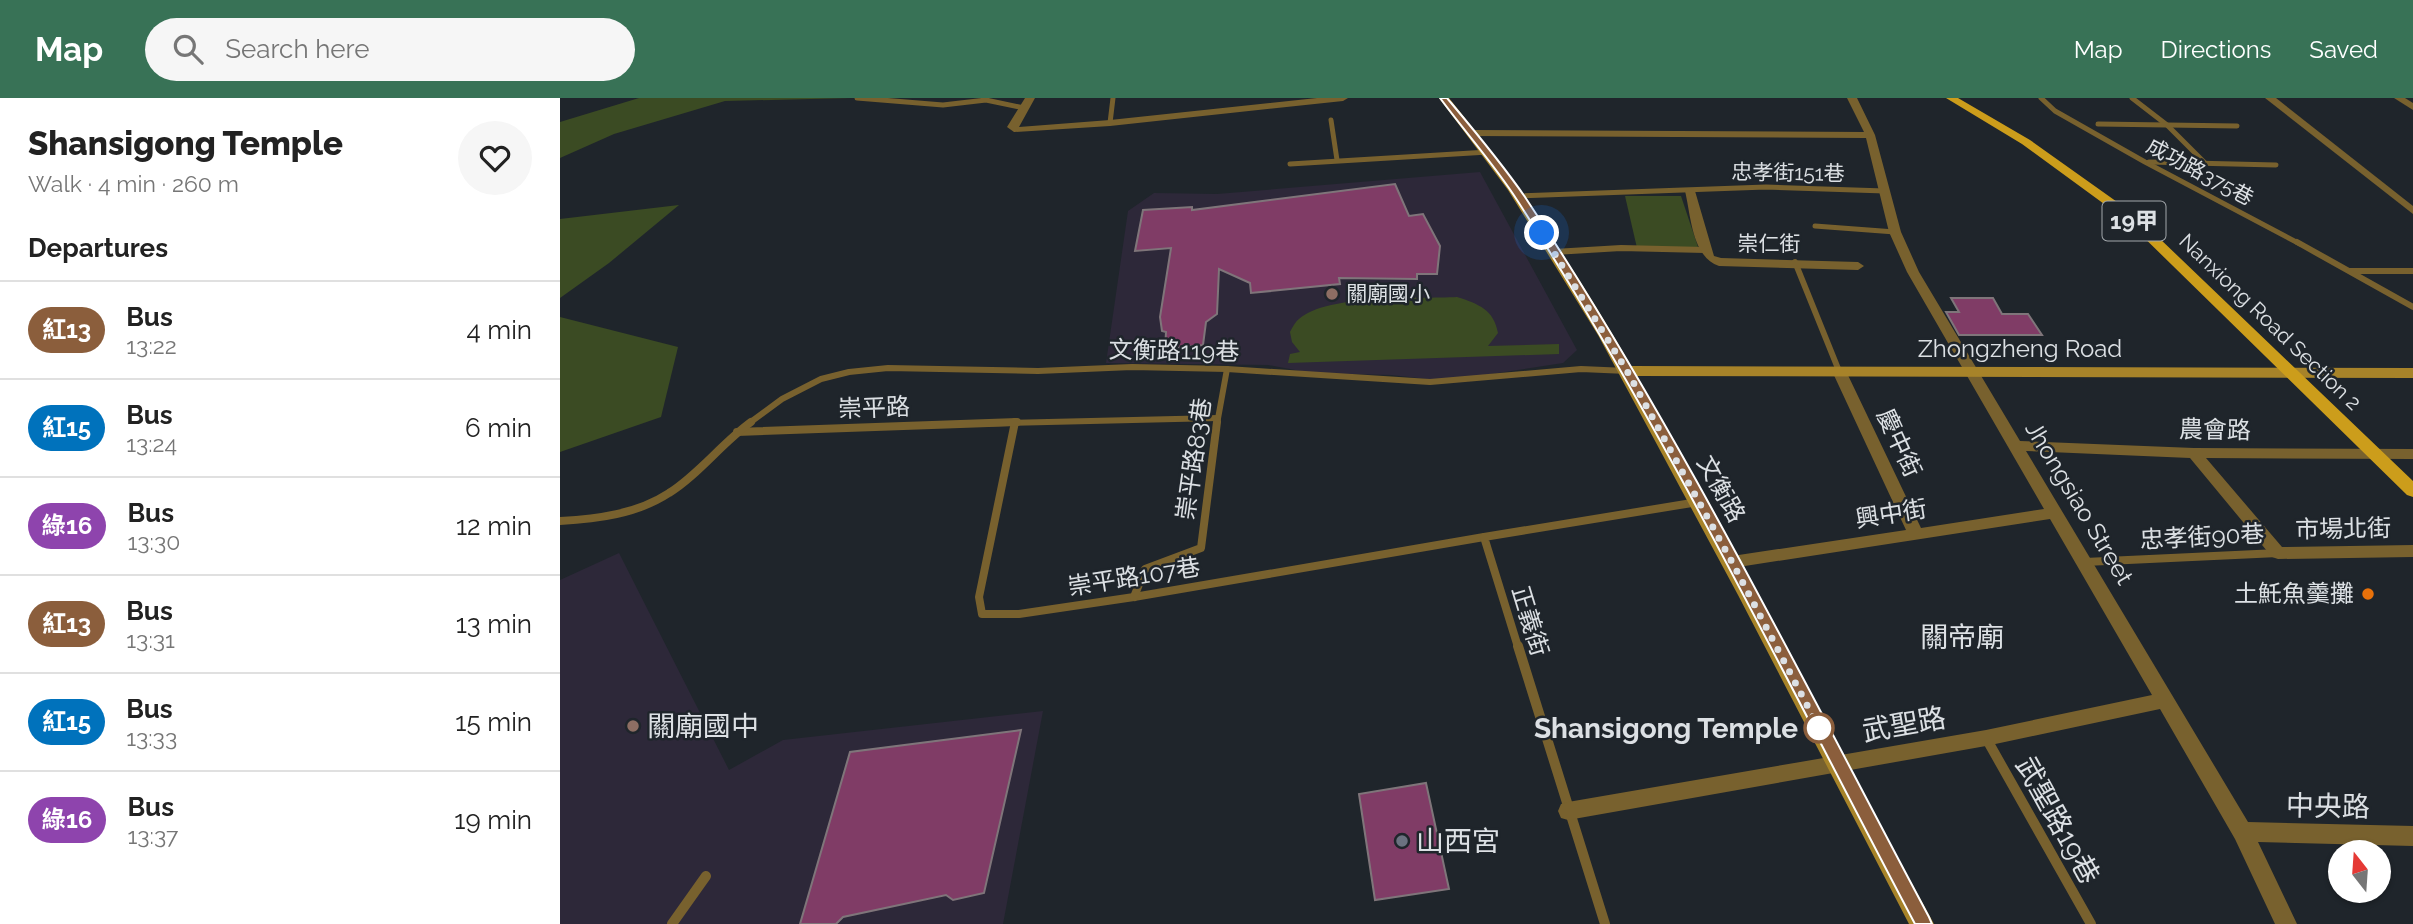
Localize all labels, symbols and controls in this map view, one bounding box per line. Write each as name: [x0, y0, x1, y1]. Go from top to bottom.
search box: [145, 18, 635, 81]
text: Map: [35, 30, 103, 69]
icon: search: [169, 30, 207, 68]
text: Search here: [225, 34, 370, 64]
text: Map: [2074, 35, 2123, 64]
text: Directions: [2161, 35, 2271, 64]
text: Saved: [2309, 35, 2378, 64]
button: heart: [458, 121, 532, 195]
text: Shansigong Temple: [28, 124, 343, 163]
street label: 成功路375巷: [2143, 133, 2258, 210]
street label: 忠孝街151巷: [1731, 159, 1845, 186]
text: Walk · 4 min · 260 m: [28, 170, 239, 197]
road number: 19甲: [2102, 202, 2166, 240]
your location: [1524, 215, 1559, 250]
street label: Nanxiong Road Section 2: [2174, 228, 2366, 415]
street label: 崇仁街: [1738, 231, 1801, 256]
text: Departures: [28, 233, 168, 263]
place label: 關廟國小: [1346, 281, 1430, 306]
marker: 關廟國小: [1324, 286, 1340, 302]
text: Bus: [126, 302, 173, 332]
text: 紅13: [42, 315, 91, 344]
text: 4 min: [466, 315, 532, 345]
text: 13:22: [126, 332, 177, 359]
street label: Zhongzheng Road: [1918, 334, 2122, 363]
street label: 文衡路119巷: [1108, 335, 1240, 366]
street label: 崇平路: [837, 392, 910, 423]
street label: 崇平路83巷: [1171, 396, 1216, 522]
text: Bus: [126, 400, 173, 430]
street label: 慶中街: [1871, 404, 1928, 482]
text: 紅15: [42, 413, 91, 442]
text: 6 min: [465, 413, 532, 443]
street label: 農會路: [2179, 414, 2251, 445]
street label: Jhongsiao Street: [2019, 416, 2140, 590]
text: 13:24: [126, 430, 177, 457]
street label: 文衡路: [1691, 450, 1752, 527]
street label: 興中街: [1853, 494, 1929, 533]
text: Bus: [127, 498, 174, 528]
text: 綠16: [42, 511, 92, 540]
text: 12 min: [456, 511, 532, 541]
street label: 市場北街: [2295, 513, 2391, 544]
street label: 忠孝街90巷: [2139, 519, 2265, 554]
text: 13:30: [127, 528, 180, 555]
street label: 崇平路107巷: [1066, 552, 1202, 601]
place label: 土魠魚羹攤: [2234, 579, 2354, 608]
street label: 正義街: [1506, 582, 1555, 660]
marker: 土魠魚羹攤: [2360, 586, 2376, 602]
text: Bus: [126, 596, 173, 626]
text: 紅13: [42, 609, 91, 638]
text: 13 min: [456, 609, 532, 639]
district label: 關帝廟: [1920, 621, 2004, 654]
text: 13:31: [126, 626, 175, 653]
text: Bus: [126, 694, 173, 724]
street label: 武聖路: [1860, 701, 1948, 748]
text: 紅15: [42, 707, 91, 736]
text: 15 min: [455, 707, 532, 737]
place label: 關廟國中: [647, 710, 759, 743]
place label: Shansigong Temple: [1534, 712, 1798, 745]
marker: Shansigong Temple: [1804, 713, 1834, 743]
marker: 關廟國中: [625, 718, 641, 734]
text: 13:33: [126, 724, 177, 751]
street label: 武聖路19巷: [2009, 751, 2106, 890]
street label: 中央路: [2286, 789, 2370, 824]
text: Bus: [127, 792, 174, 822]
text: 綠16: [42, 805, 92, 834]
text: 19 min: [454, 805, 532, 835]
text: 13:37: [127, 822, 178, 849]
place label: 山西宮: [1416, 825, 1500, 858]
marker: 山西宮: [1394, 833, 1410, 849]
north arrow: [2328, 840, 2390, 903]
map controls: [2328, 840, 2391, 903]

